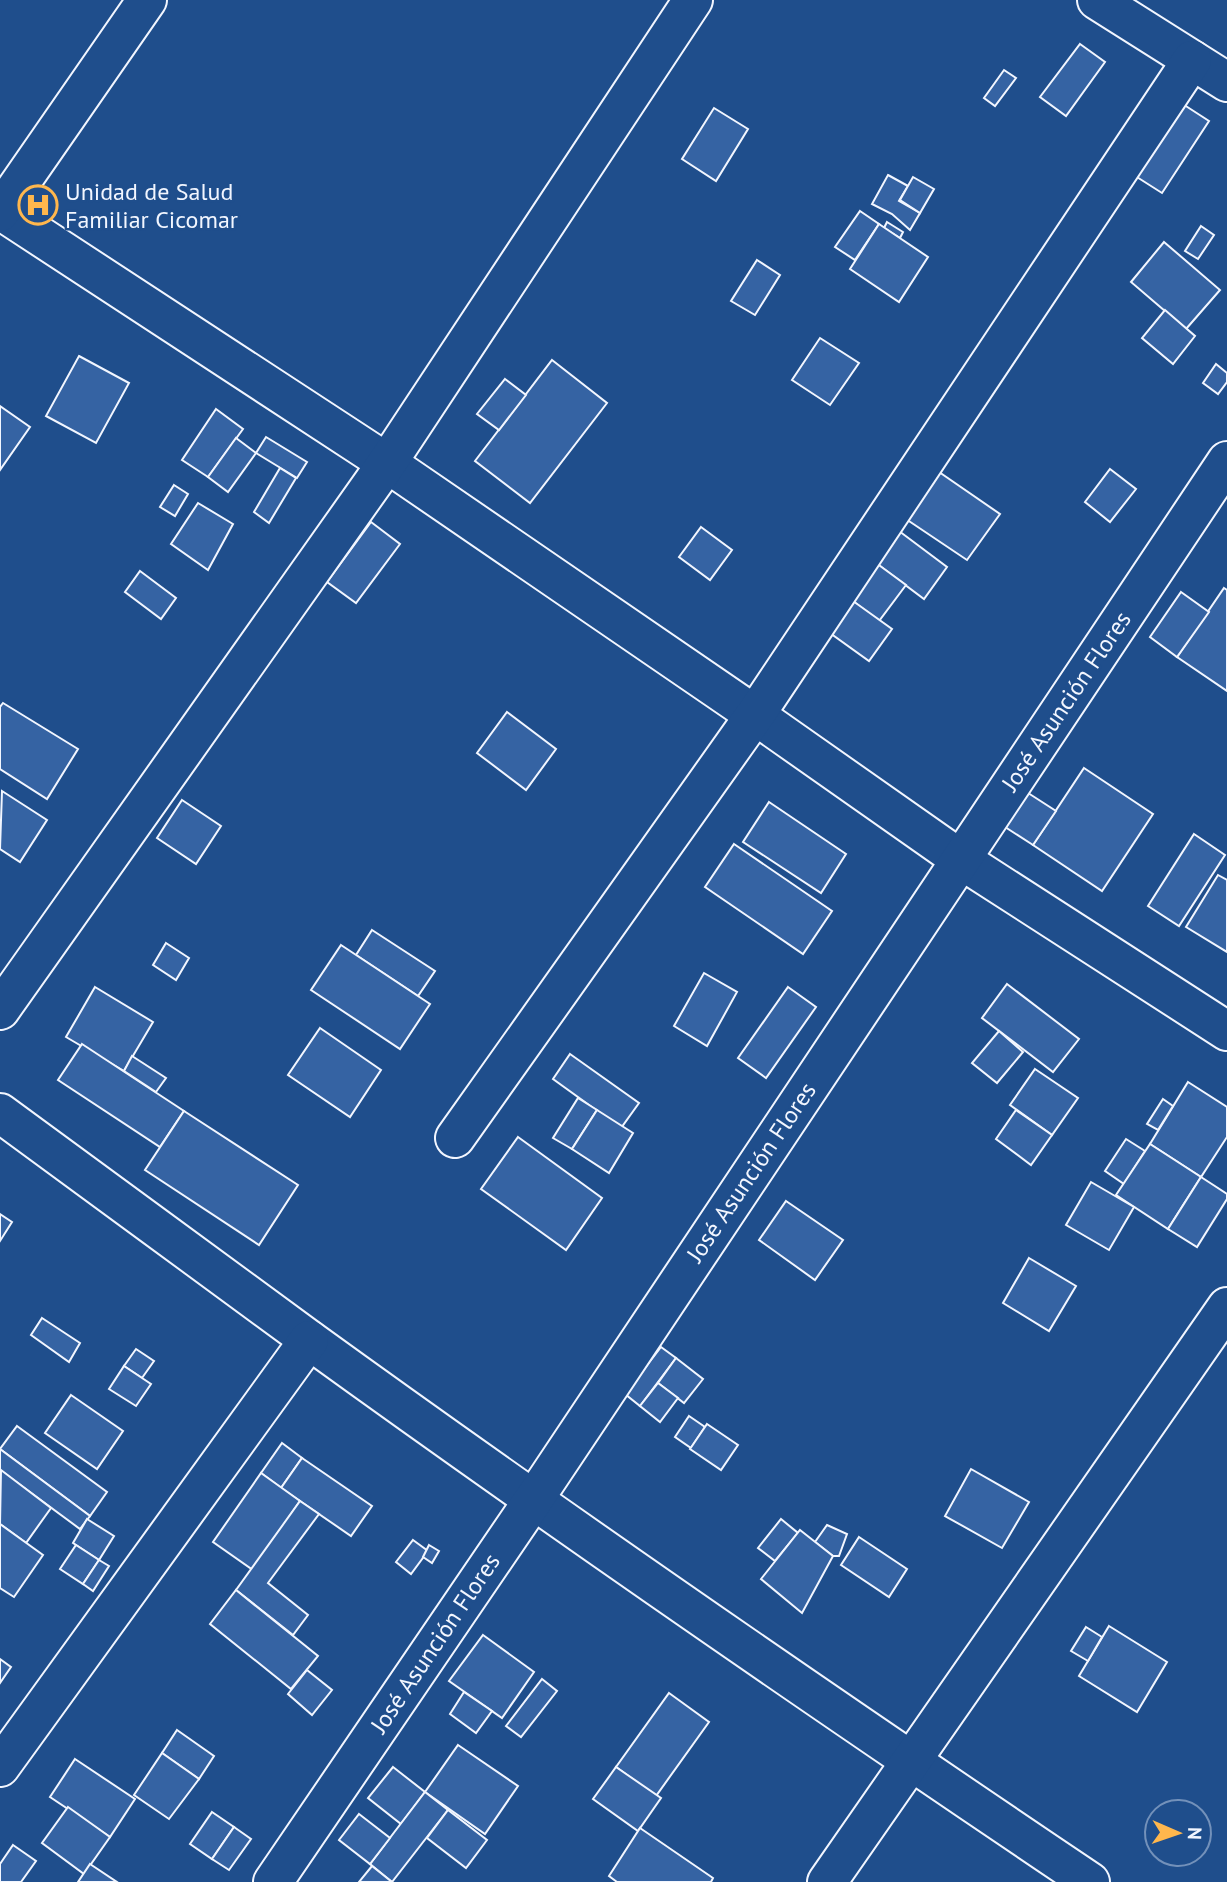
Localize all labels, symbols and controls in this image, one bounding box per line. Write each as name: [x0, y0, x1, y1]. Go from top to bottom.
place label: Unidad de Salud Familiar Cicomar: [65, 176, 238, 235]
hospital icon: Unidad de Salud Familiar Cicomar: [17, 184, 59, 226]
street label: José Asunción Flores: [994, 605, 1138, 798]
street label: José Asunción Flores: [679, 1076, 823, 1269]
street label: José Asunción Flores: [363, 1547, 507, 1740]
north arrow: [1143, 1798, 1213, 1868]
text: N: [1183, 1827, 1207, 1840]

